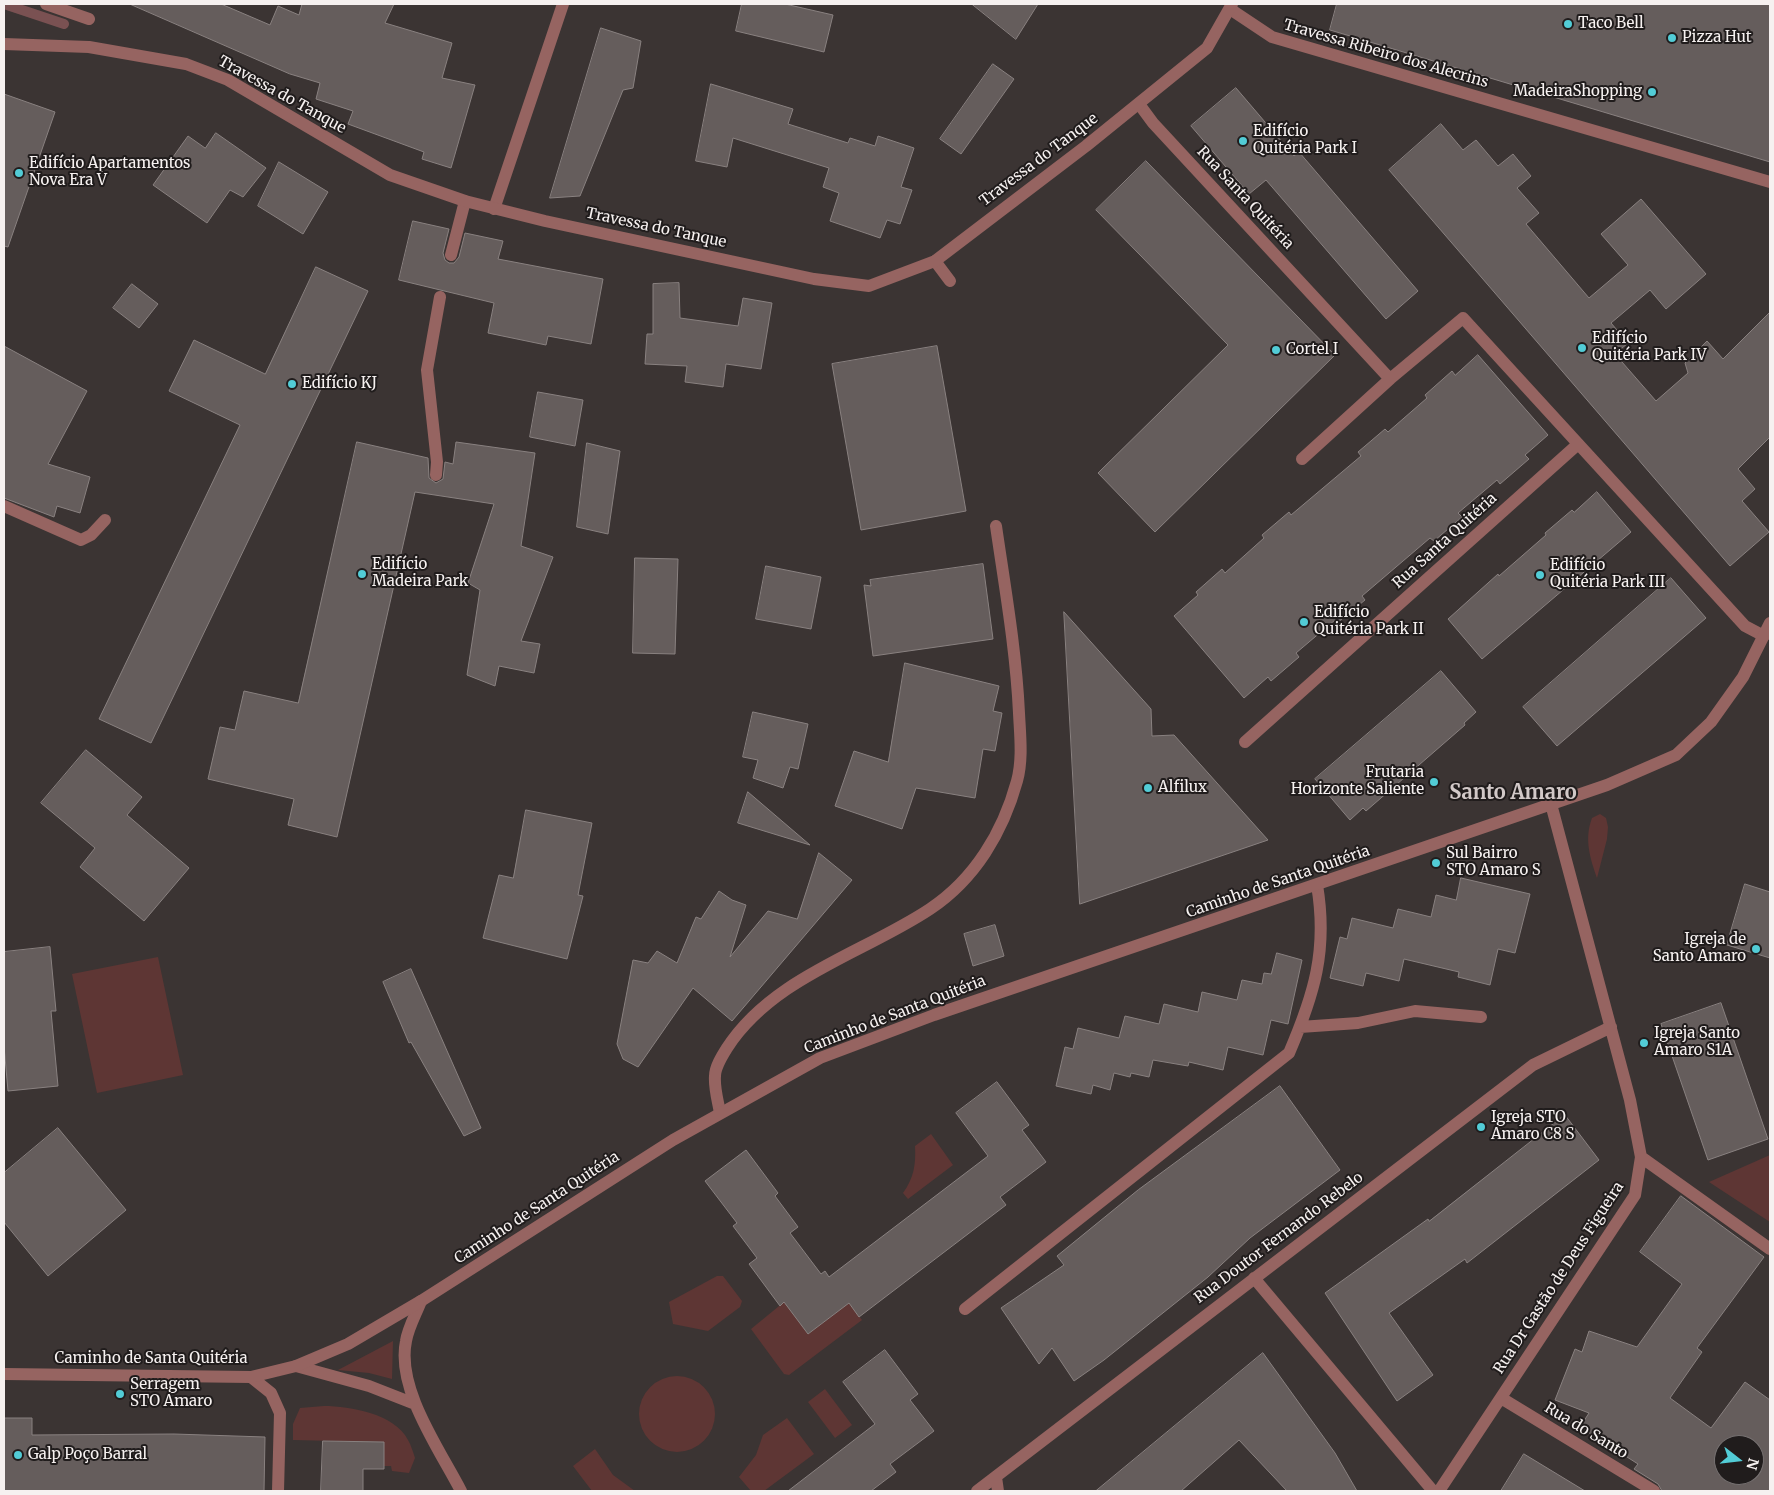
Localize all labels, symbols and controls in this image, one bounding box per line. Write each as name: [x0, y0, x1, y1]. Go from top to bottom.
place label: Taco Bell: [1578, 15, 1644, 33]
street label: Travessa Ribeiro dos Alecrins: [1281, 16, 1491, 92]
marker: Taco Bell: [1562, 18, 1574, 30]
place label: Pizza Hut: [1682, 29, 1752, 47]
marker: Pizza Hut: [1666, 32, 1678, 44]
street label: Travessa do Tanque: [215, 52, 349, 138]
place label: MadeiraShopping: [1513, 83, 1642, 101]
marker: MadeiraShopping: [1646, 86, 1658, 98]
street label: Travessa do Tanque: [976, 110, 1102, 210]
place label: Edifício Quitéria Park I: [1253, 123, 1357, 158]
marker: Edifício Quitéria Park I: [1237, 135, 1249, 147]
street label: Rua Santa Quitéria: [1193, 143, 1297, 253]
place label: Edifício Apartamentos Nova Era V: [29, 155, 190, 190]
marker: Edifício Apartamentos Nova Era V: [13, 167, 25, 179]
street label: Travessa do Tanque: [584, 204, 728, 252]
place label: Edifício Quitéria Park IV: [1592, 330, 1706, 365]
place label: Cortel I: [1286, 341, 1338, 359]
marker: Edifício Quitéria Park IV: [1576, 342, 1588, 354]
marker: Cortel I: [1270, 344, 1282, 356]
place label: Edifício KJ: [302, 375, 377, 393]
marker: Edifício KJ: [286, 378, 298, 390]
street label: Rua Santa Quitéria: [1389, 490, 1501, 592]
place label: Edifício Madeira Park: [372, 556, 468, 591]
place label: Edifício Quitéria Park III: [1550, 557, 1665, 592]
marker: Edifício Madeira Park: [356, 568, 368, 580]
marker: Edifício Quitéria Park III: [1534, 569, 1546, 581]
place label: Edifício Quitéria Park II: [1314, 604, 1424, 639]
marker: Edifício Quitéria Park II: [1298, 616, 1310, 628]
place label: Frutaria Horizonte Saliente: [1291, 764, 1424, 799]
marker: Frutaria Horizonte Saliente: [1428, 776, 1440, 788]
place label: Alfilux: [1158, 779, 1207, 797]
district label: Santo Amaro: [1449, 781, 1577, 805]
marker: Alfilux: [1142, 782, 1154, 794]
street label: Caminho de Santa Quitéria: [1184, 842, 1372, 922]
place label: Sul Bairro STO Amaro S: [1446, 845, 1541, 880]
marker: Sul Bairro STO Amaro S: [1430, 857, 1442, 869]
place label: Igreja de Santo Amaro: [1653, 931, 1746, 966]
marker: Igreja de Santo Amaro: [1750, 943, 1762, 955]
street label: Caminho de Santa Quitéria: [802, 972, 988, 1058]
place label: Igreja Santo Amaro S1A: [1654, 1025, 1740, 1060]
marker: Igreja Santo Amaro S1A: [1638, 1037, 1650, 1049]
place label: Igreja STO Amaro C8 S: [1491, 1109, 1574, 1144]
marker: Igreja STO Amaro C8 S: [1475, 1121, 1487, 1133]
street label: Caminho de Santa Quitéria: [451, 1148, 623, 1268]
street label: Rua Doutor Fernando Rebelo: [1191, 1169, 1367, 1307]
street label: Rua Dr Gastão de Deus Figueira: [1490, 1179, 1628, 1377]
street label: Caminho de Santa Quitéria: [55, 1350, 247, 1368]
place label: Serragem STO Amaro: [130, 1376, 212, 1411]
marker: Serragem STO Amaro: [114, 1388, 126, 1400]
street label: Rua do Santo: [1541, 1399, 1631, 1463]
north arrow: [1714, 1435, 1764, 1485]
place label: Galp Poço Barral: [28, 1446, 147, 1464]
marker: Galp Poço Barral: [12, 1449, 24, 1461]
text: N: [1742, 1456, 1763, 1472]

